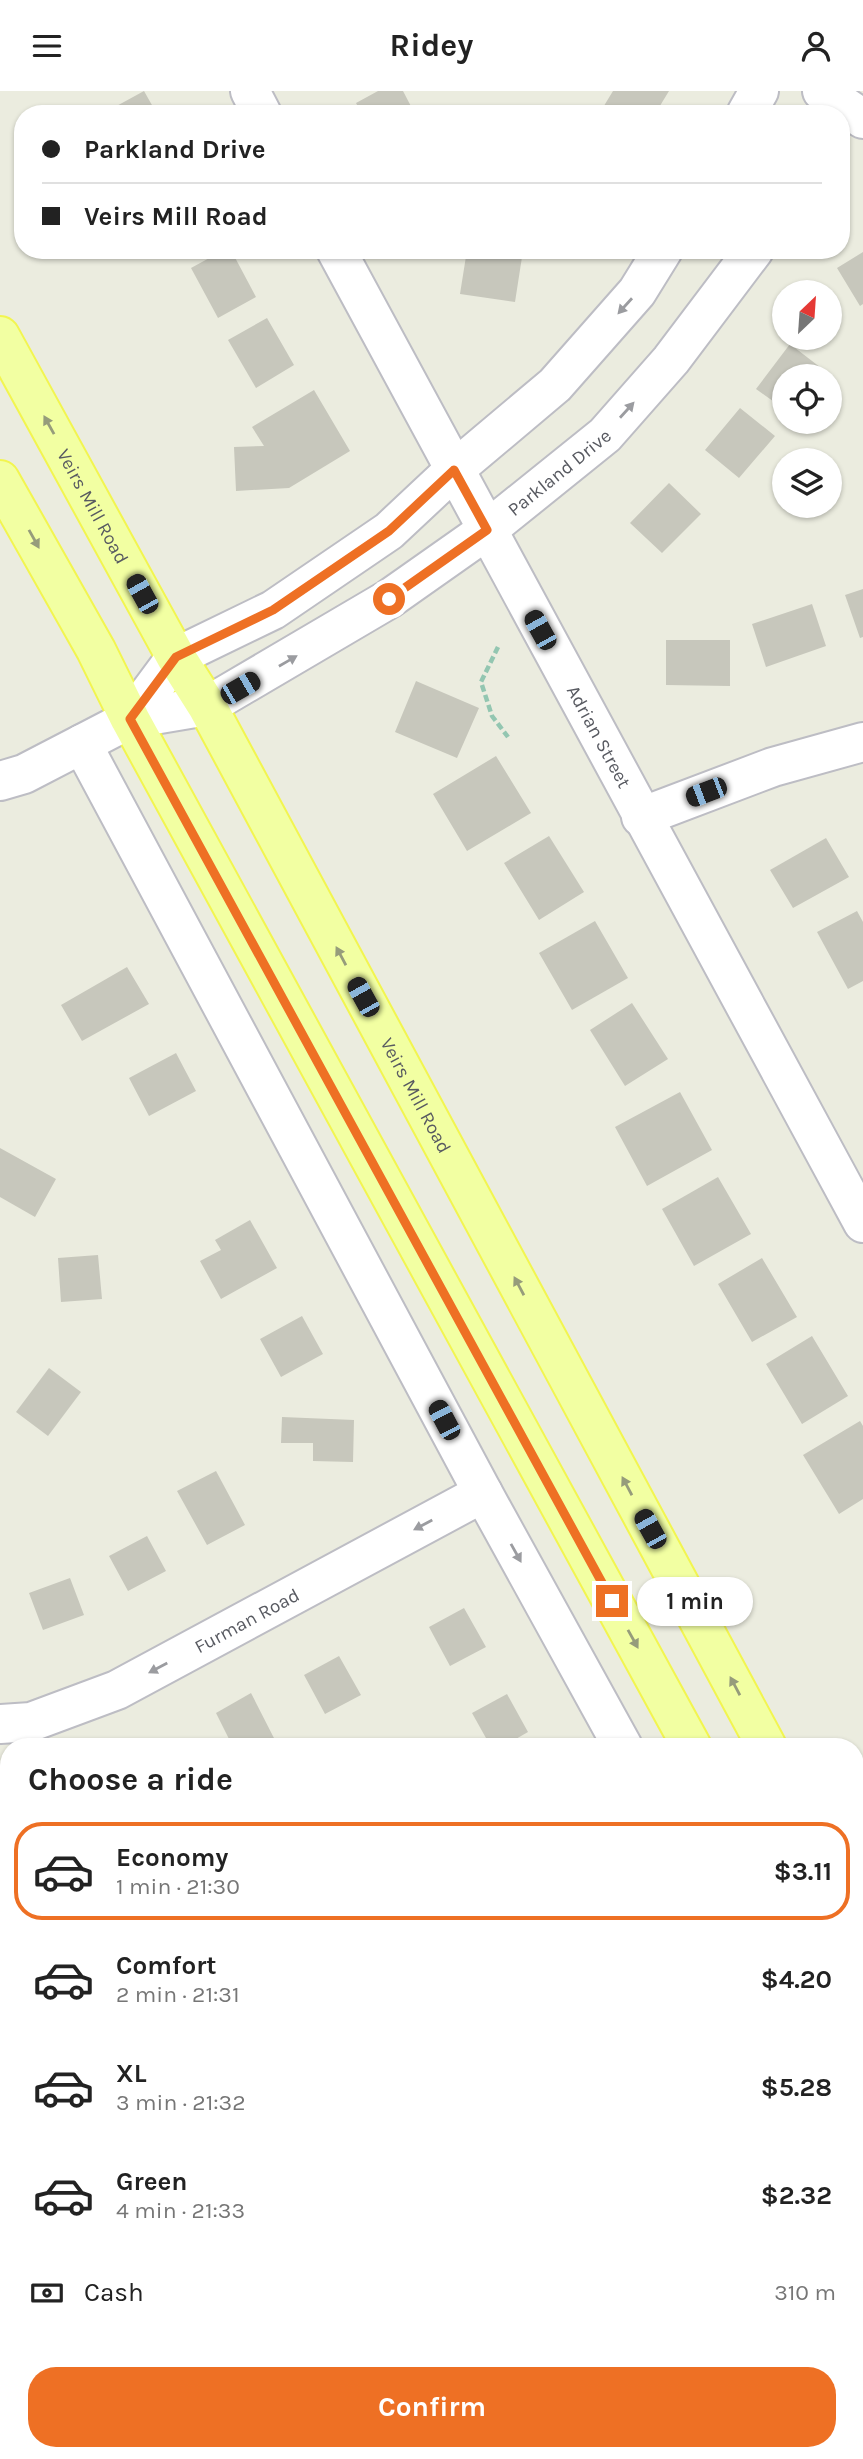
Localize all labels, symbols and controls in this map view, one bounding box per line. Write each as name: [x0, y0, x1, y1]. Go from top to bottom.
icon: menu: [28, 27, 66, 65]
text: Ridey: [390, 27, 473, 64]
icon: person: [797, 27, 835, 65]
text: Parkland Drive: [84, 134, 266, 165]
text: Veirs Mill Road: [84, 201, 268, 232]
north arrow: [772, 280, 842, 350]
map controls: [772, 280, 842, 518]
one-way arrow: [617, 297, 633, 315]
button: locate: [772, 364, 842, 434]
one-way arrow: [619, 401, 635, 419]
one-way arrow: [43, 415, 55, 434]
street label: Parkland Drive: [504, 425, 616, 521]
street label: Veirs Mill Road: [52, 445, 133, 568]
button: layers: [772, 448, 842, 518]
one-way arrow: [28, 530, 40, 549]
car: [123, 571, 162, 617]
route start: [373, 583, 405, 615]
car: [521, 607, 560, 653]
one-way arrow: [278, 655, 297, 667]
car: [217, 668, 264, 708]
street label: Adrian Street: [562, 682, 635, 792]
car: [683, 775, 730, 809]
one-way arrow: [336, 946, 347, 966]
car: [344, 974, 383, 1020]
street label: Veirs Mill Road: [376, 1034, 455, 1157]
one-way arrow: [513, 1276, 525, 1296]
car: [425, 1397, 464, 1443]
one-way arrow: [621, 1476, 633, 1496]
car: [631, 1506, 670, 1552]
one-way arrow: [413, 1519, 433, 1531]
one-way arrow: [510, 1543, 522, 1562]
callout: 1 min: [636, 1577, 752, 1625]
street label: Furman Road: [191, 1584, 303, 1658]
route end: [596, 1585, 628, 1617]
text: 1 min: [666, 1588, 724, 1615]
one-way arrow: [627, 1629, 639, 1649]
one-way arrow: [148, 1662, 168, 1674]
one-way arrow: [729, 1676, 741, 1696]
text: Choose a ride: [28, 1761, 233, 1798]
icon: car: [32, 1840, 95, 1903]
text: Economy: [116, 1842, 228, 1873]
text: $3.11: [774, 1856, 832, 1887]
text: 1 min · 21:30: [116, 1873, 240, 1900]
icon: car: [32, 1948, 95, 2011]
text: Comfort: [116, 1950, 217, 1981]
text: $4.20: [761, 1964, 832, 1995]
text: 2 min · 21:31: [116, 1981, 240, 2008]
icon: car: [32, 2056, 95, 2119]
text: XL: [116, 2058, 147, 2089]
text: $5.28: [761, 2072, 832, 2103]
text: 3 min · 21:32: [116, 2089, 245, 2116]
icon: car: [32, 2164, 95, 2227]
text: Green: [116, 2166, 188, 2197]
text: $2.32: [761, 2180, 832, 2211]
text: 4 min · 21:33: [116, 2197, 245, 2224]
icon: cash: [28, 2274, 66, 2312]
text: Cash: [84, 2277, 144, 2308]
text: 310 m: [774, 2279, 836, 2306]
button: Confirm: [28, 2367, 836, 2447]

